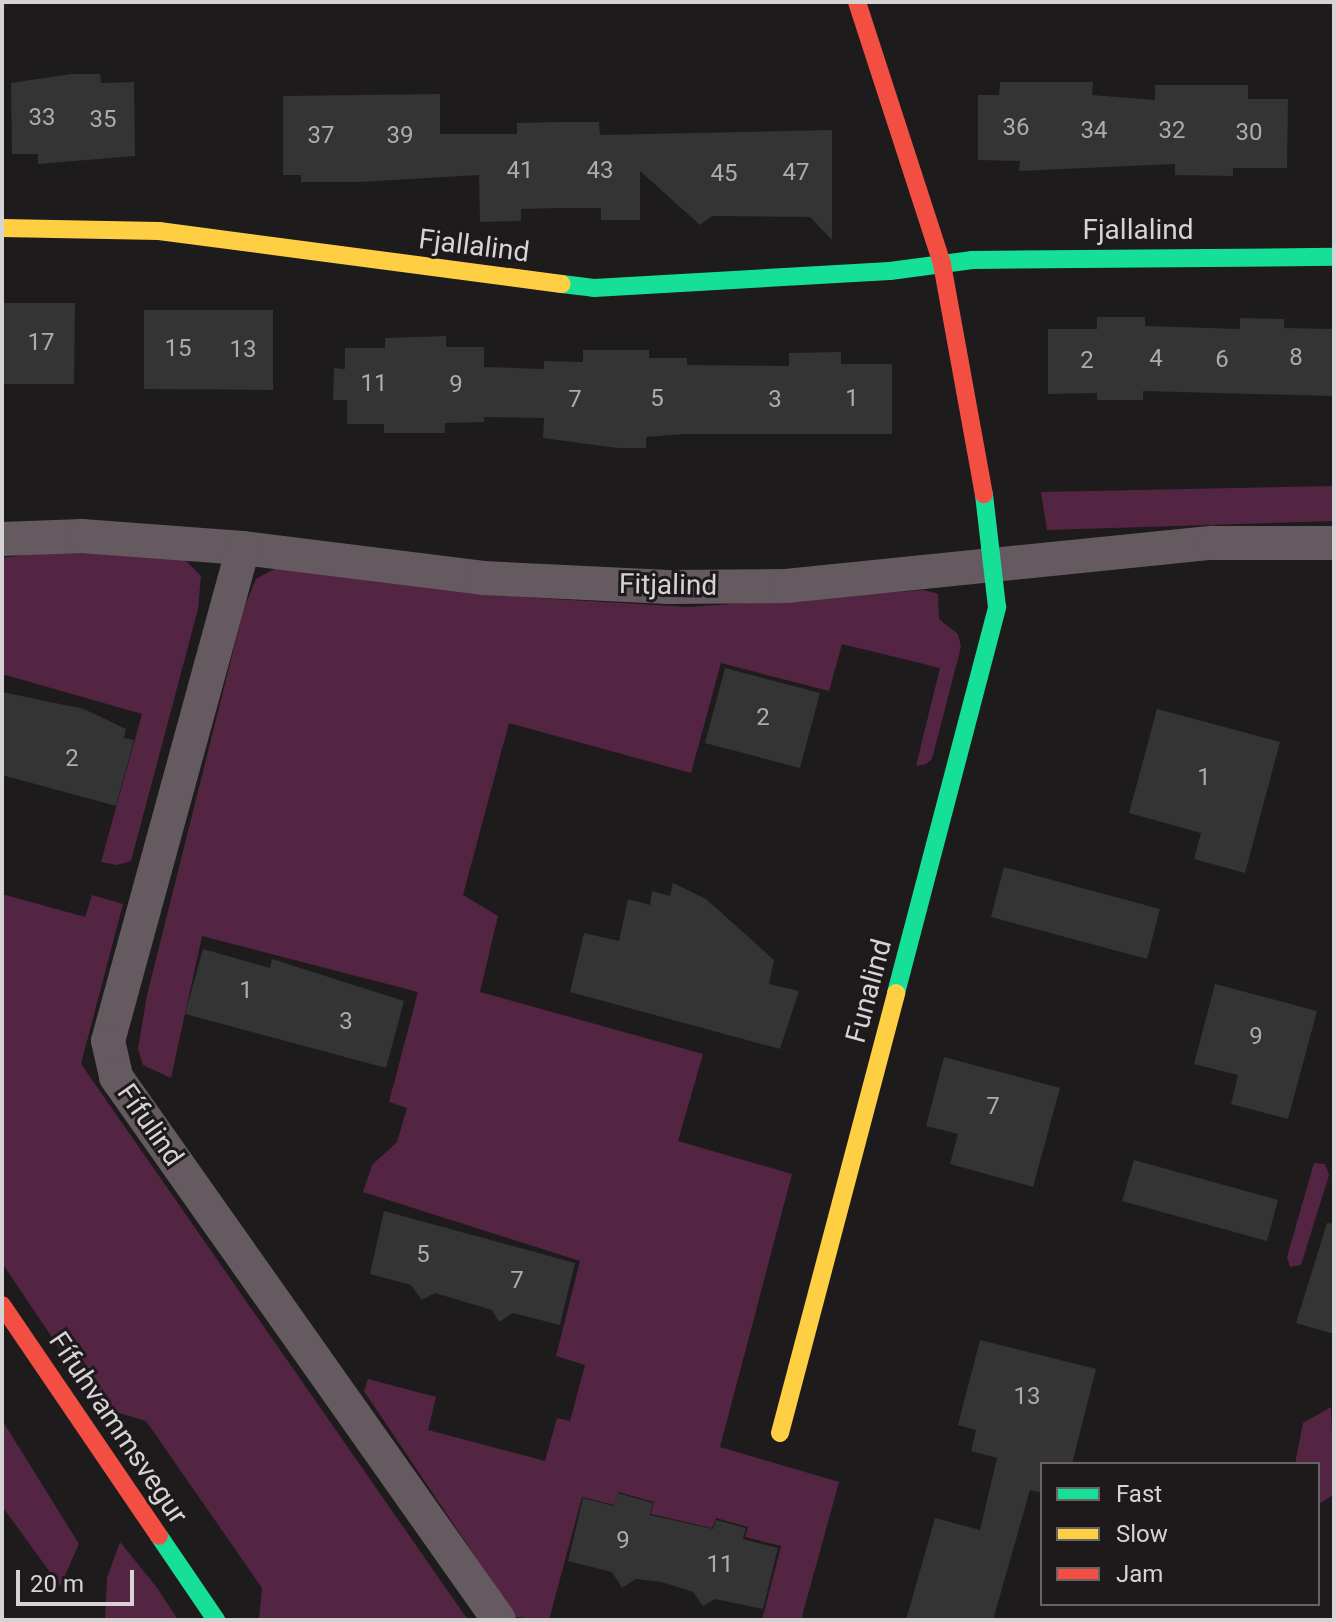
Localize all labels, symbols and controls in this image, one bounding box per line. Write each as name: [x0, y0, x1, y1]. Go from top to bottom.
house number: 33: [29, 104, 55, 132]
house number: 35: [90, 106, 116, 134]
house number: 36: [1003, 114, 1029, 142]
house number: 34: [1081, 117, 1107, 145]
house number: 32: [1159, 117, 1185, 145]
house number: 30: [1236, 119, 1262, 147]
house number: 37: [308, 122, 334, 150]
house number: 39: [387, 122, 413, 150]
house number: 41: [507, 157, 533, 185]
house number: 43: [587, 157, 613, 185]
house number: 47: [783, 159, 809, 187]
house number: 45: [711, 160, 737, 188]
street label: Fjallalind: [1082, 213, 1194, 247]
street label: Fjallalind: [417, 223, 531, 269]
house number: 17: [28, 329, 54, 357]
house number: 15: [165, 335, 191, 363]
house number: 13: [230, 336, 256, 364]
house number: 8: [1289, 344, 1303, 372]
house number: 4: [1149, 345, 1163, 373]
house number: 6: [1215, 346, 1229, 374]
house number: 2: [1080, 347, 1094, 375]
house number: 11: [361, 370, 387, 398]
house number: 9: [449, 371, 463, 399]
house number: 5: [650, 385, 664, 413]
house number: 1: [845, 385, 859, 413]
house number: 7: [568, 386, 582, 414]
house number: 3: [768, 386, 782, 414]
street label: Fitjalind: [619, 567, 717, 603]
house number: 2: [756, 704, 770, 732]
house number: 2: [65, 745, 79, 773]
house number: 1: [1197, 764, 1211, 792]
street label: Funalind: [839, 935, 899, 1047]
house number: 1: [239, 977, 253, 1005]
house number: 3: [339, 1008, 353, 1036]
house number: 9: [1249, 1023, 1263, 1051]
street label: Fífulind: [110, 1077, 190, 1173]
house number: 7: [986, 1093, 1000, 1121]
house number: 5: [416, 1241, 430, 1269]
house number: 7: [510, 1267, 524, 1295]
street label: Fífuhvammsvegur: [41, 1326, 195, 1530]
house number: 13: [1014, 1383, 1040, 1411]
legend: [1040, 1462, 1320, 1606]
text: Fast: [1116, 1480, 1162, 1508]
text: Slow: [1116, 1520, 1168, 1548]
house number: 9: [616, 1527, 630, 1555]
house number: 11: [707, 1551, 733, 1579]
scale bar: [20, 1554, 138, 1604]
text: Jam: [1116, 1560, 1163, 1588]
text: 20 m: [30, 1570, 84, 1598]

